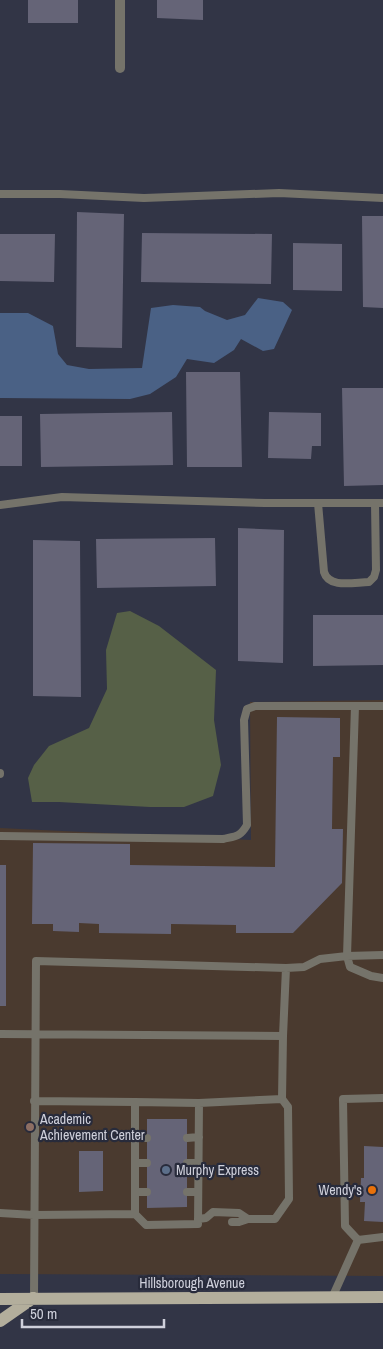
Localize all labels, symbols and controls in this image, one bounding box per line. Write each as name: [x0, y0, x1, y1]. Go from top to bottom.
place label: Academic Achievement Center: [39, 1110, 145, 1144]
marker: Academic Achievement Center: [24, 1121, 36, 1133]
place label: Murphy Express: [176, 1161, 259, 1179]
marker: Murphy Express: [160, 1164, 172, 1176]
place label: Wendy's: [319, 1181, 362, 1199]
marker: Wendy's: [366, 1184, 378, 1196]
street label: Hillsborough Avenue: [139, 1274, 245, 1292]
scale bar: [22, 1296, 165, 1328]
text: 50 m: [30, 1303, 57, 1324]

